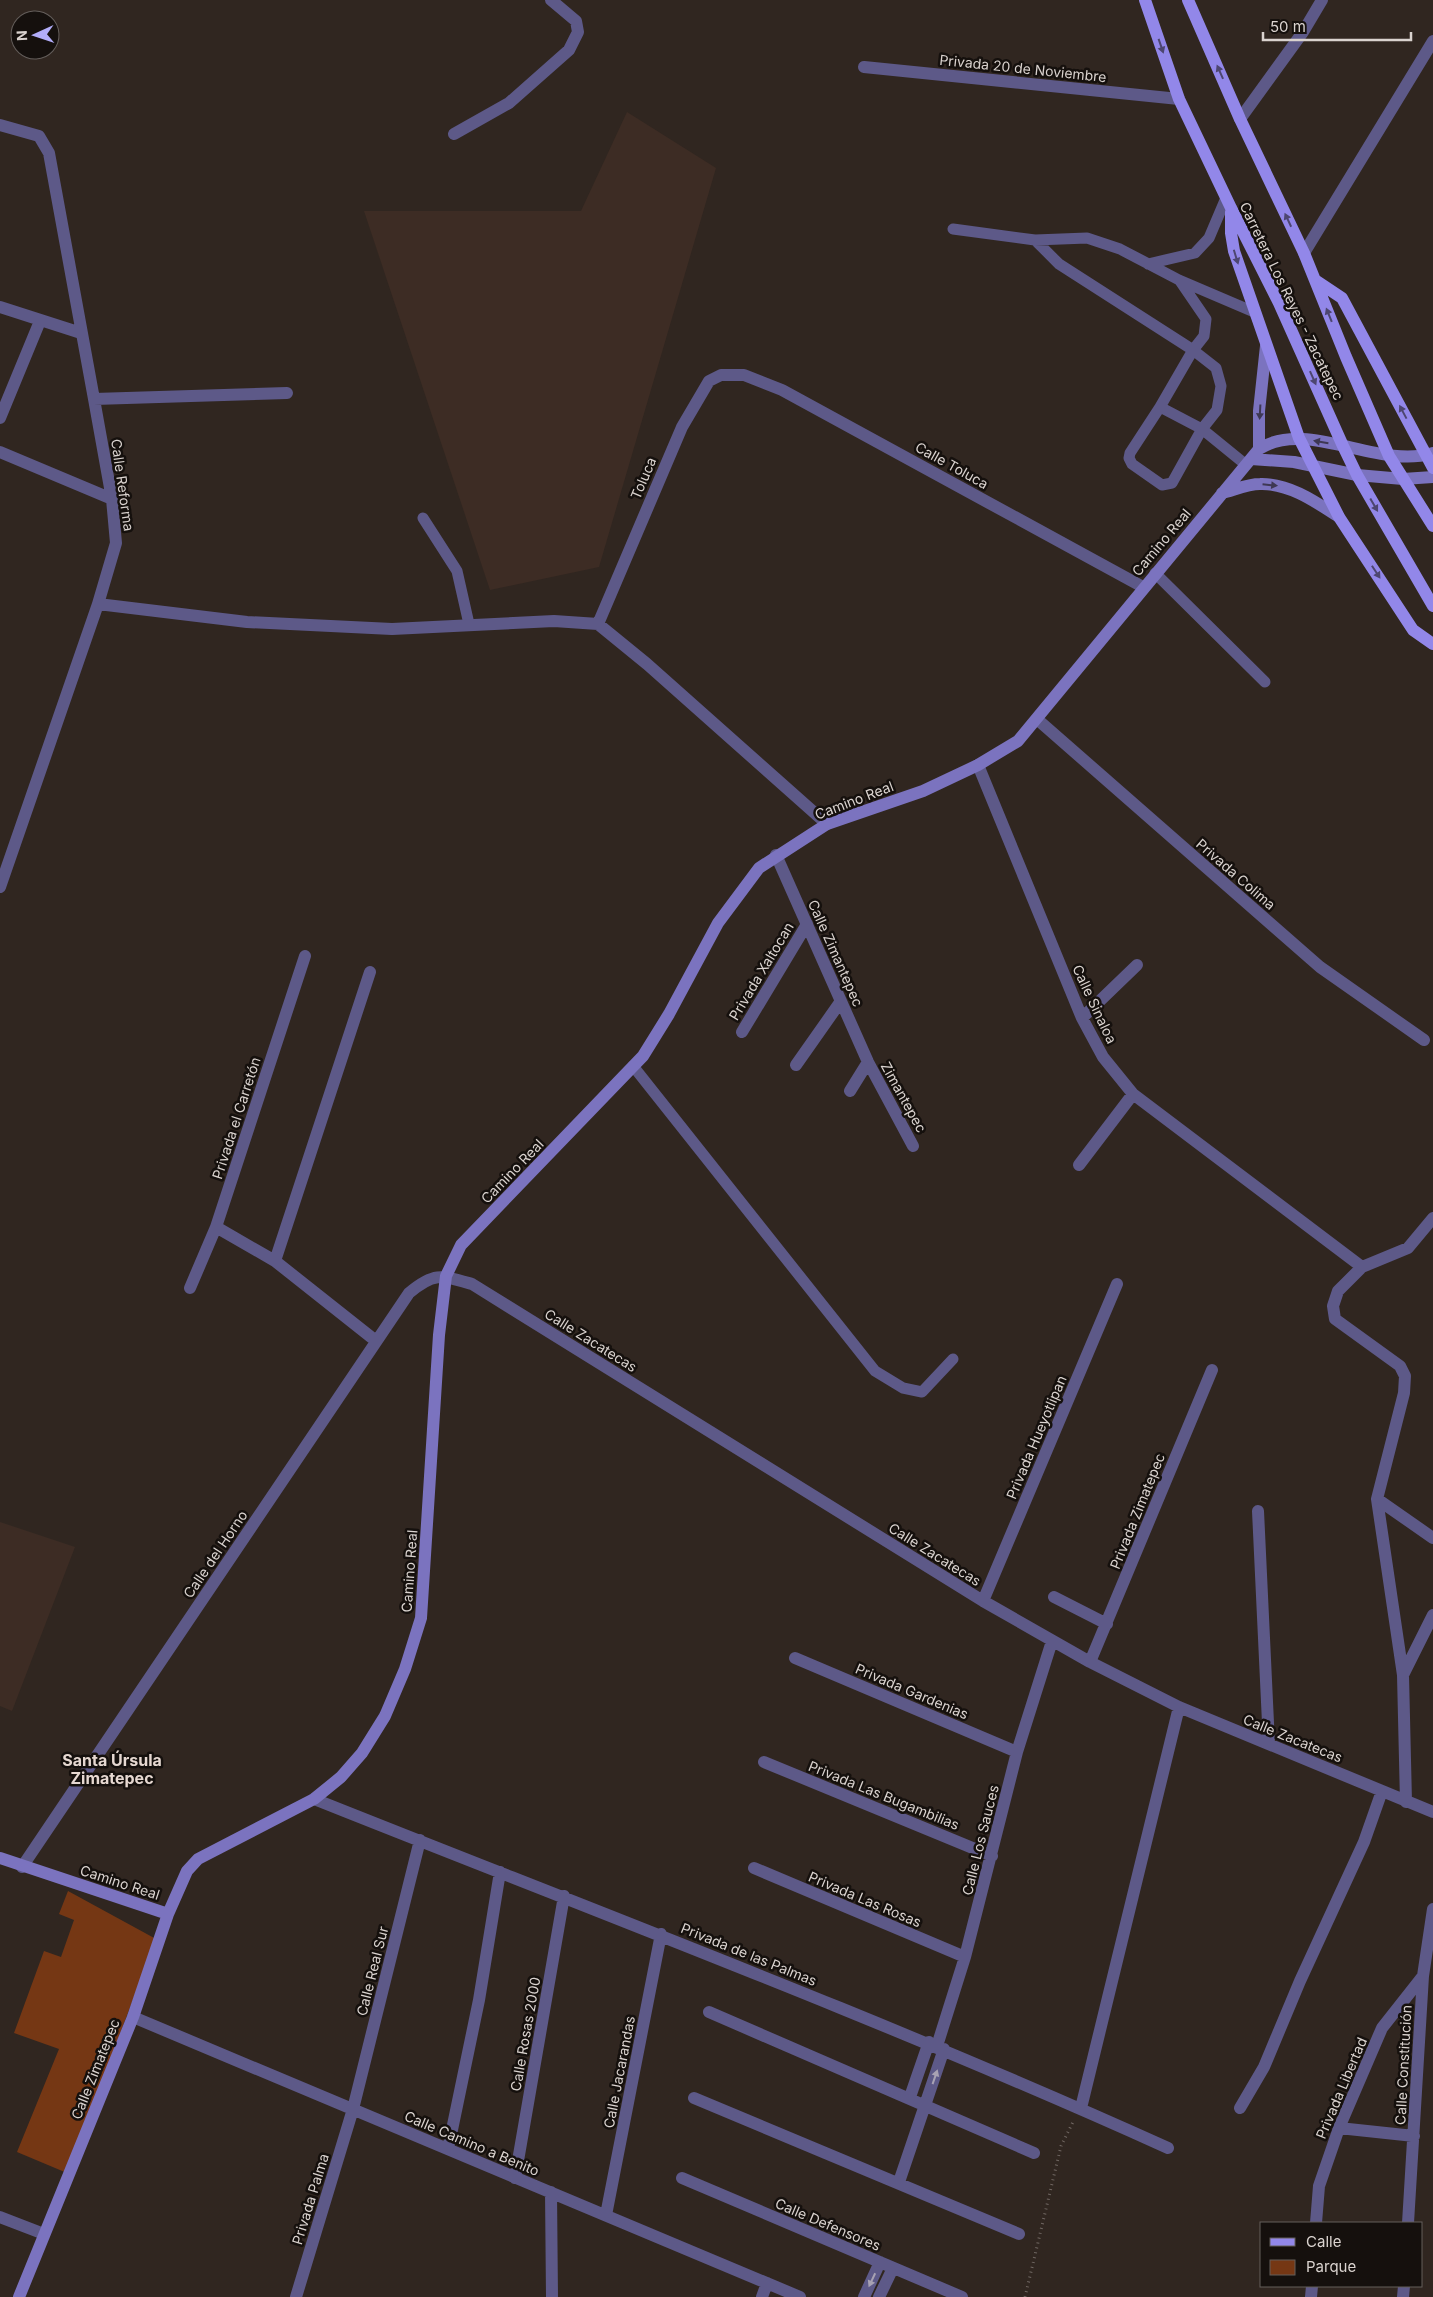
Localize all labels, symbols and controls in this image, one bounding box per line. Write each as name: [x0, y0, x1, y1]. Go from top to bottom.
north arrow: [10, 10, 60, 60]
scale bar: [1263, 10, 1410, 42]
text: 50 m: [1270, 17, 1306, 36]
text: N: [13, 30, 30, 41]
one-way arrow: [1157, 39, 1165, 54]
street label: Privada 20 de Noviembre: [939, 51, 1107, 85]
one-way arrow: [1215, 65, 1223, 79]
street label: Carretera Los Reyes - Zacatepec: [1237, 199, 1347, 403]
one-way arrow: [1284, 213, 1292, 227]
one-way arrow: [1232, 249, 1240, 264]
one-way arrow: [1325, 307, 1332, 322]
one-way arrow: [1309, 371, 1317, 385]
one-way arrow: [1255, 405, 1263, 421]
one-way arrow: [1399, 405, 1407, 419]
street label: Calle Reforma: [108, 438, 138, 532]
street label: Calle Toluca: [912, 438, 992, 492]
one-way arrow: [1313, 438, 1329, 446]
street label: Toluca: [627, 454, 659, 502]
one-way arrow: [1262, 481, 1278, 489]
one-way arrow: [1370, 497, 1378, 512]
street label: Camino Real: [1128, 505, 1194, 579]
one-way arrow: [1371, 566, 1380, 579]
street label: Camino Real: [812, 777, 896, 823]
street label: Privada Colima: [1193, 835, 1279, 913]
street label: Calle Zimantepec: [805, 897, 867, 1009]
street label: Privada Xaltocan: [725, 919, 797, 1023]
street label: Calle Sinaloa: [1069, 962, 1121, 1046]
street label: Privada el Carretón: [208, 1055, 264, 1181]
street label: Zimantepec: [878, 1059, 930, 1135]
street label: Camino Real: [477, 1135, 547, 1207]
street label: Calle Zacatecas: [542, 1305, 640, 1375]
street label: Privada Hueyotlipan: [1002, 1373, 1070, 1501]
street label: Privada Zimatepec: [1106, 1451, 1168, 1571]
street label: Calle del Horno: [179, 1507, 251, 1601]
street label: Calle Zacatecas: [886, 1519, 984, 1589]
street label: Camino Real: [398, 1529, 420, 1613]
street label: Privada Gardenias: [853, 1660, 971, 1722]
street label: Calle Zacatecas: [1241, 1710, 1345, 1766]
district label: Santa Úrsula Zimatepec: [62, 1750, 162, 1788]
street label: Privada Las Bugambilias: [806, 1757, 962, 1833]
street label: Calle Los Sauces: [958, 1783, 1002, 1897]
street label: Camino Real: [78, 1861, 162, 1903]
street label: Privada Las Rosas: [806, 1868, 924, 1930]
street label: Privada de las Palmas: [679, 1919, 819, 1989]
street label: Calle Real Sur: [353, 1924, 391, 2018]
street label: Calle Rosas 2000: [507, 1976, 543, 2092]
street label: Calle Constitución: [1391, 2005, 1415, 2125]
street label: Calle Jacarandas: [600, 2014, 638, 2130]
street label: Calle Zimatepec: [67, 2016, 123, 2122]
street label: Privada Libertad: [1312, 2035, 1370, 2141]
one-way arrow: [932, 2069, 939, 2084]
street label: Calle Camino a Benito: [402, 2107, 542, 2179]
street label: Privada Palma: [288, 2151, 332, 2247]
street label: Calle Defensores: [773, 2194, 883, 2254]
legend: [1260, 2222, 1423, 2287]
text: Calle: [1306, 2232, 1341, 2251]
text: Parque: [1306, 2257, 1356, 2276]
one-way arrow: [868, 2273, 876, 2287]

